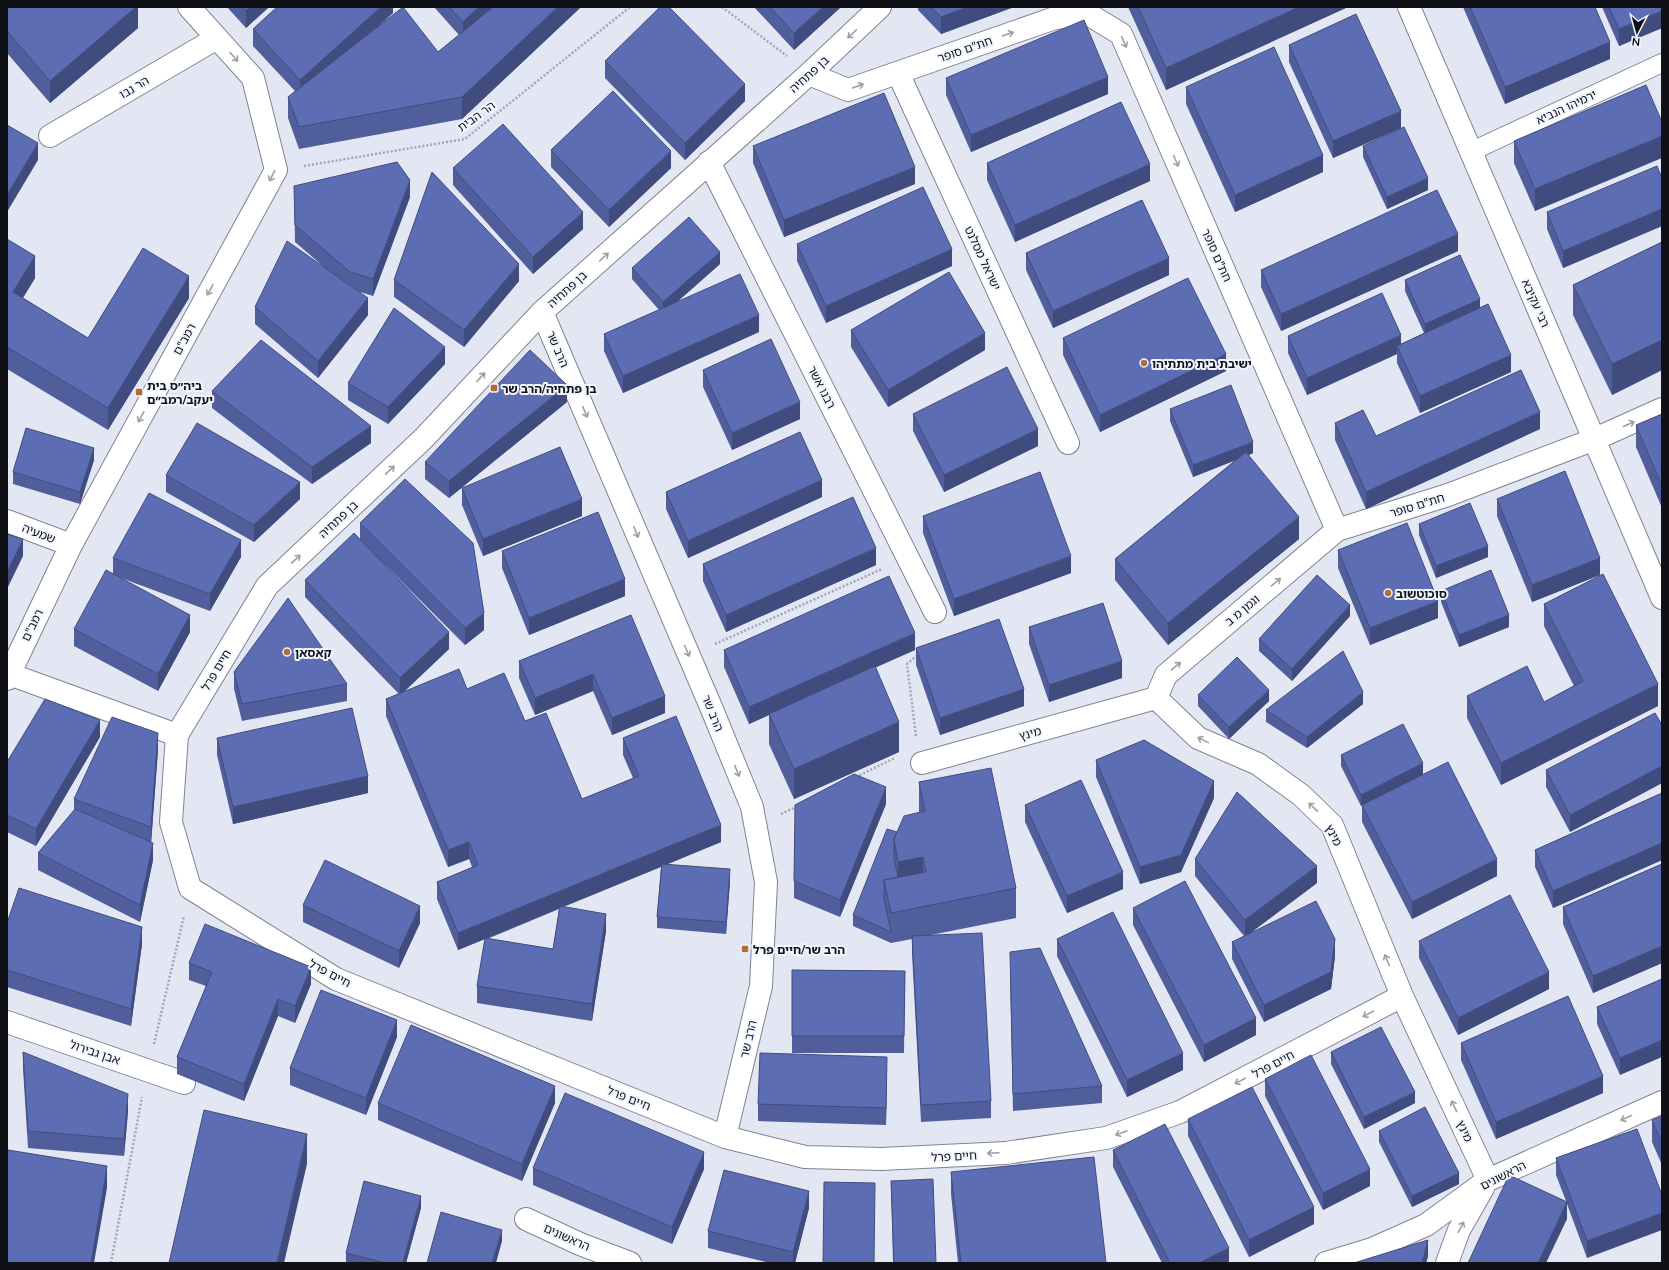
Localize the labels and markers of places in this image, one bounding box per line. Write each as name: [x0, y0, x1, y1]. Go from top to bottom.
place label: ישיבת בית מתתיהו: [1152, 356, 1252, 371]
marker: ישיבת בית מתתיהו: [1139, 358, 1149, 368]
place label: ביה״ס בית יעקב/רמב״ם: [147, 378, 213, 407]
place label: בן פתחיה/הרב שר: [502, 381, 597, 396]
marker: בן פתחיה/הרב שר: [489, 383, 499, 393]
marker: ביה״ס בית יעקב/רמב״ם: [134, 387, 144, 397]
place label: סוכוטשוב: [1396, 586, 1447, 601]
marker: סוכוטשוב: [1383, 588, 1393, 598]
place label: קאסאן: [295, 645, 332, 660]
marker: קאסאן: [282, 647, 292, 657]
place label: הרב שר/חיים פרל: [753, 942, 845, 957]
marker: הרב שר/חיים פרל: [740, 944, 750, 954]

